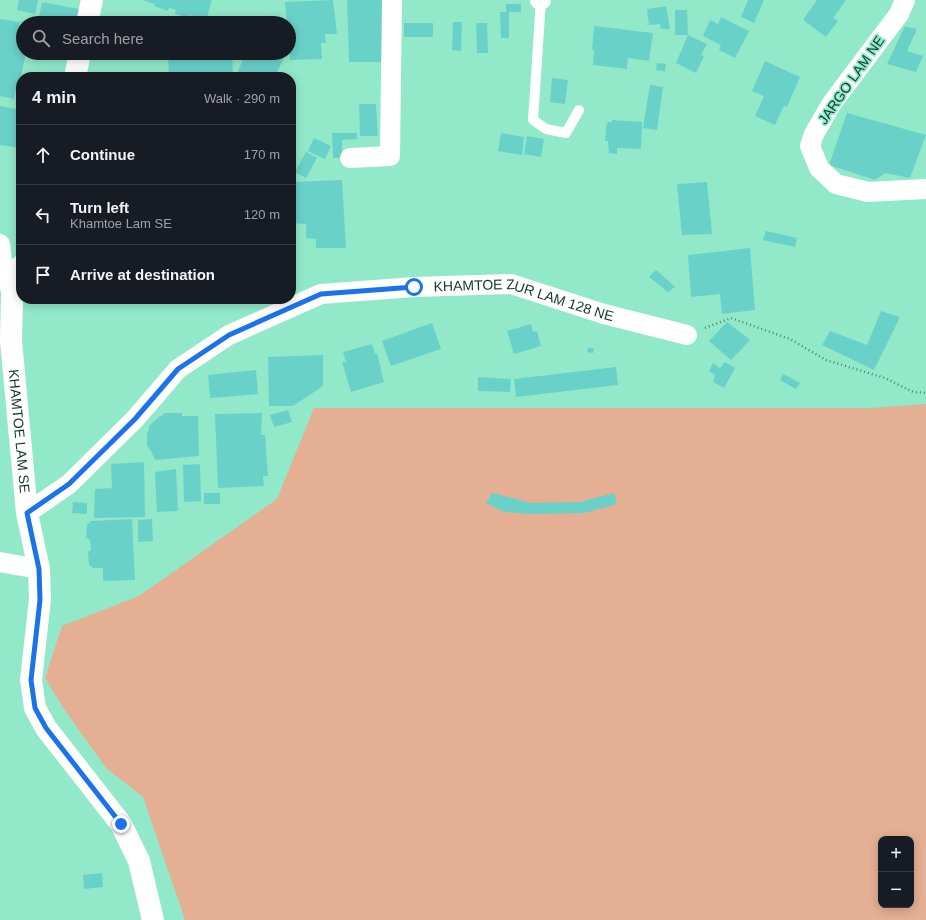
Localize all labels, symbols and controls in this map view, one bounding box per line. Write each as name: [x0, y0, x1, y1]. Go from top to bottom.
search box: [16, 16, 296, 60]
icon: search: [30, 27, 52, 49]
text: Search here: [62, 30, 144, 47]
street label: JARGO LAM NE: [815, 33, 887, 127]
text: 4 min: [32, 88, 76, 107]
text: Walk · 290 m: [204, 91, 280, 106]
icon: ahead: [32, 144, 54, 166]
text: Continue: [70, 146, 135, 163]
text: 170 m: [244, 147, 280, 162]
text: Turn left: [70, 199, 129, 216]
icon: left: [32, 204, 54, 226]
text: 120 m: [244, 207, 280, 222]
text: Khamtoe Lam SE: [70, 216, 172, 231]
icon: arrive: [32, 264, 54, 286]
text: Arrive at destination: [70, 266, 215, 283]
street label: KHAMTOE ZUR LAM 128 NE: [433, 276, 616, 324]
route start: [405, 278, 423, 296]
street label: KHAMTOE LAM SE: [6, 369, 33, 494]
route end: [112, 815, 130, 833]
map controls: [878, 836, 914, 908]
button: +: [878, 836, 914, 872]
button: −: [878, 872, 914, 908]

